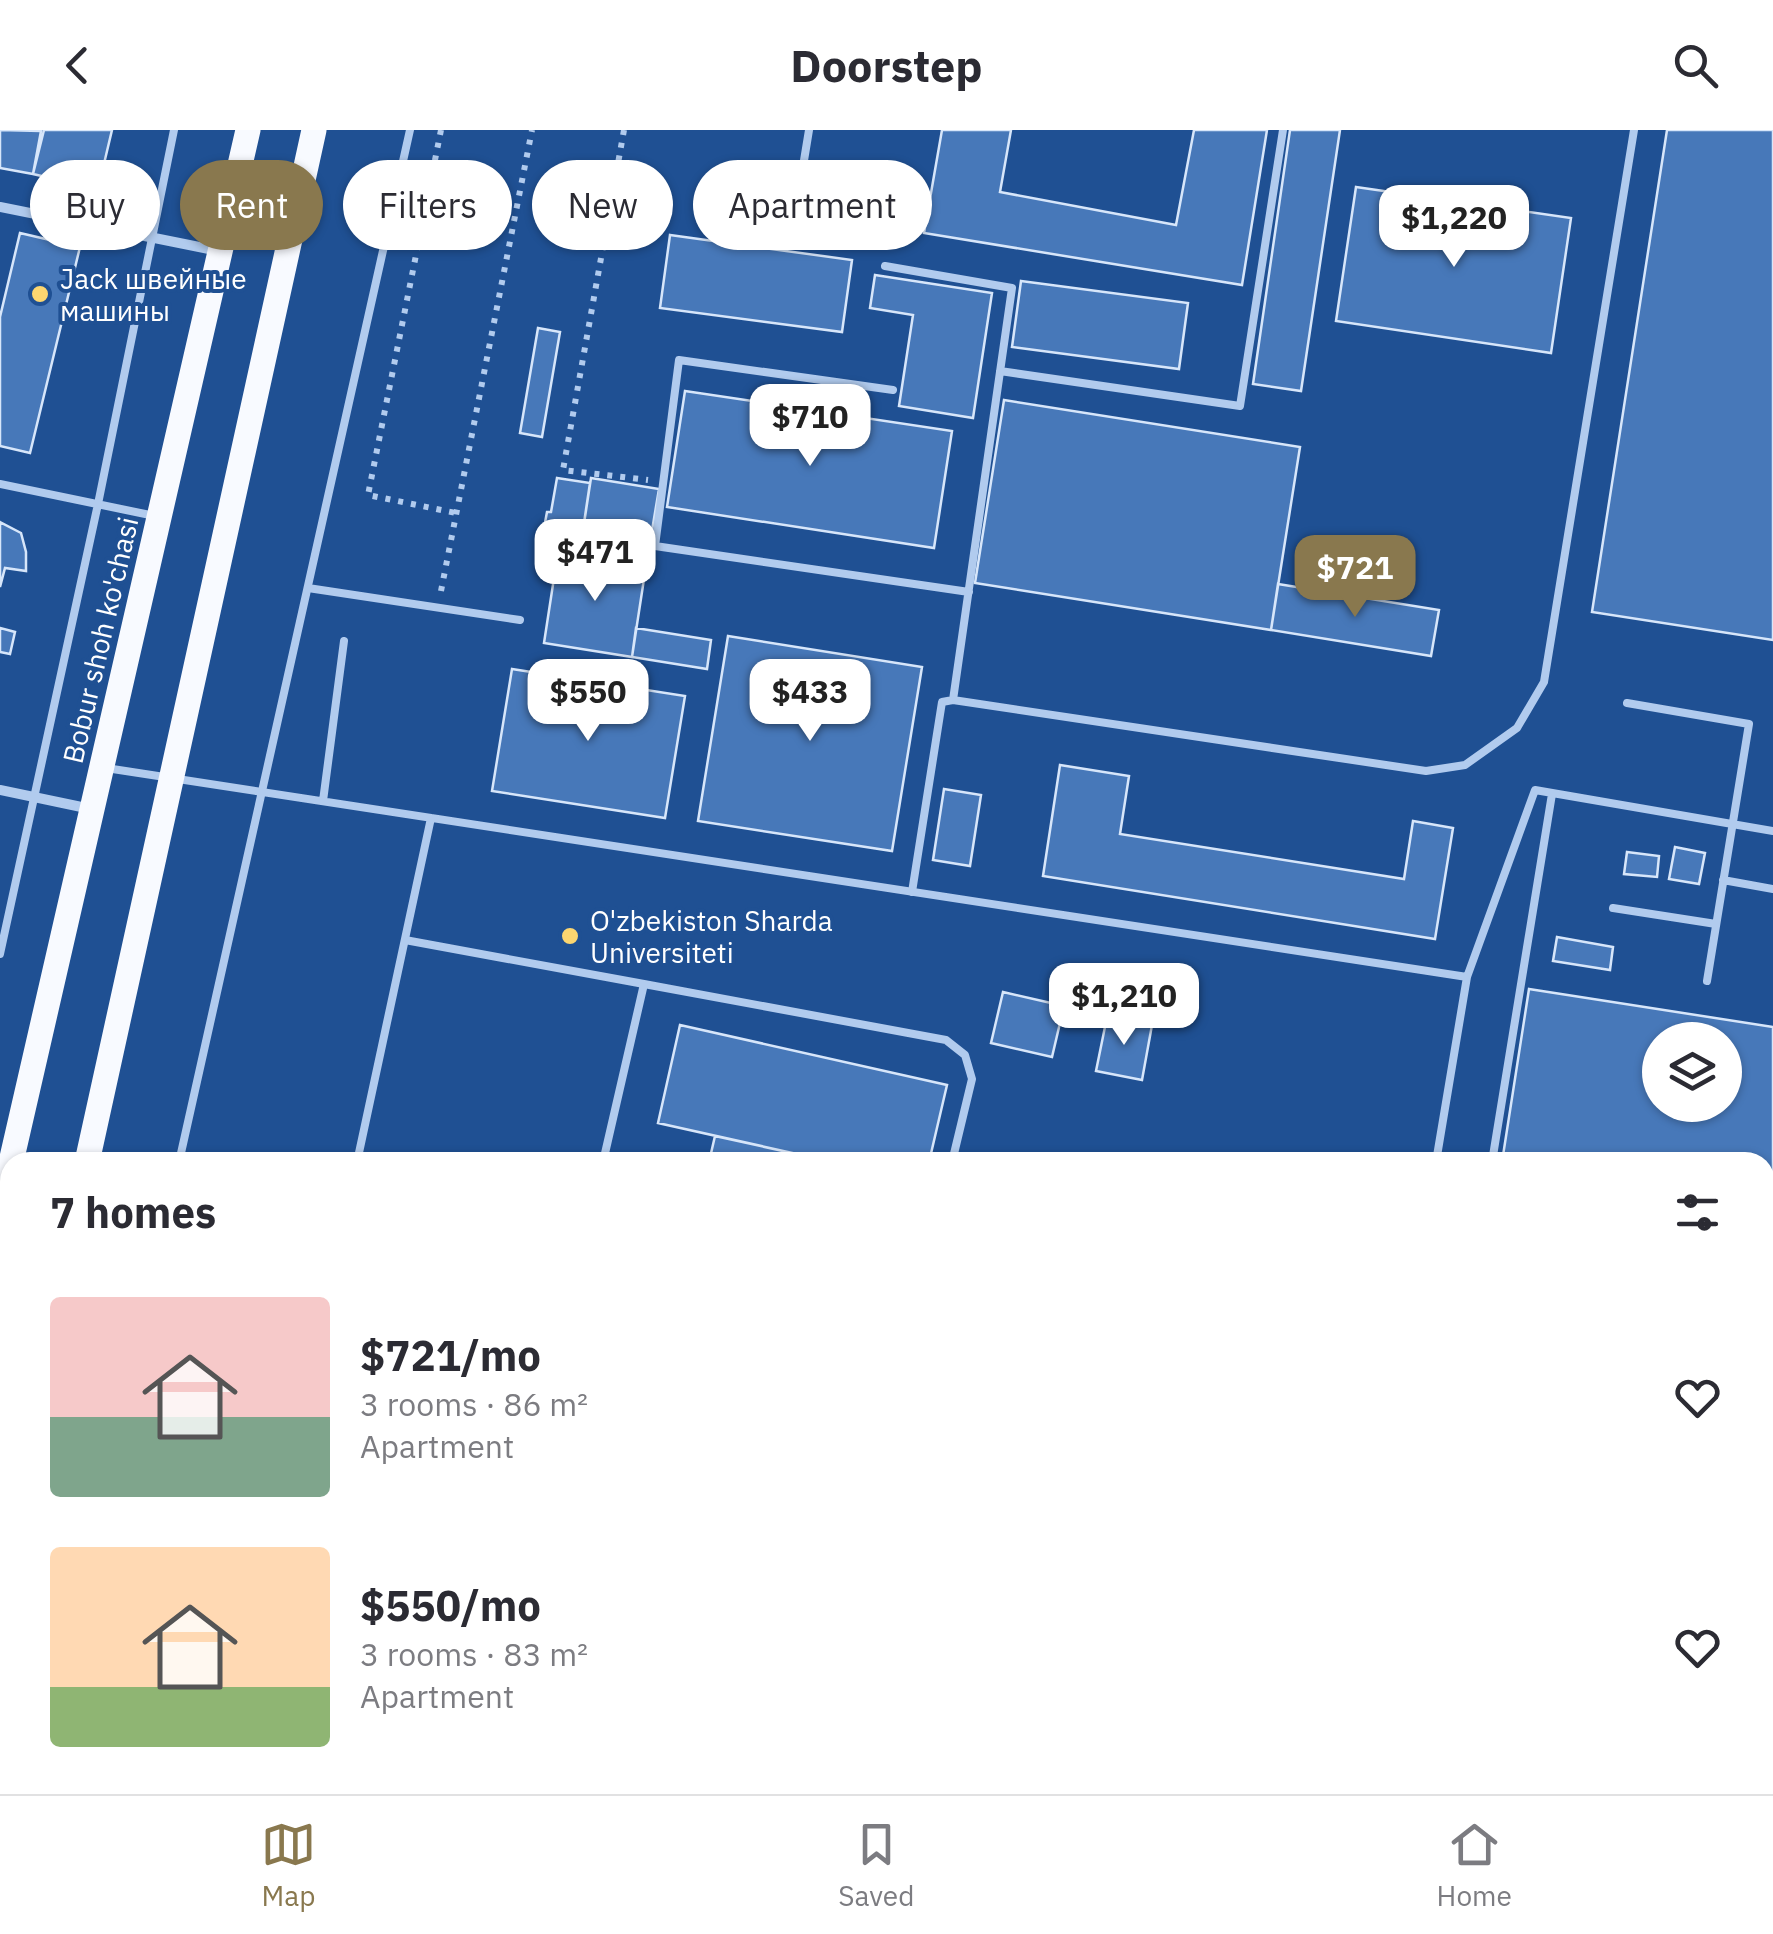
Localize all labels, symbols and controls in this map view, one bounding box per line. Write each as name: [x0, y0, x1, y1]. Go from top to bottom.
text: Doorstep: [790, 36, 983, 94]
icon: back: [50, 38, 105, 93]
icon: search: [1668, 38, 1723, 93]
chip: Buy: [30, 160, 160, 250]
chip: Rent: [180, 160, 323, 250]
chip: Filters: [343, 160, 512, 250]
chip: New: [532, 160, 673, 250]
chip: Apartment: [693, 160, 932, 250]
pin: $1,220: [1373, 185, 1535, 270]
text: $1,220: [1401, 196, 1507, 238]
place label: Jack швейные машины: [60, 260, 247, 329]
marker: Jack швейные машины: [29, 283, 51, 305]
pin: $710: [751, 384, 869, 469]
text: $710: [772, 395, 848, 437]
street label: Bobur shoh ko'chasi: [54, 513, 146, 767]
pin: $471: [536, 519, 654, 604]
text: $471: [557, 530, 633, 572]
pin: $721: [1296, 535, 1414, 620]
text: $721: [1317, 546, 1393, 588]
pin: $550: [529, 659, 647, 744]
pin: $433: [751, 659, 869, 744]
text: $550: [550, 670, 626, 712]
text: $433: [772, 670, 848, 712]
place label: O'zbekiston Sharda Universiteti: [590, 902, 833, 971]
marker: O'zbekiston Sharda Universiteti: [559, 925, 581, 947]
pin: $1,210: [1043, 963, 1205, 1048]
text: $1,210: [1071, 974, 1177, 1016]
map controls: [1642, 1022, 1742, 1122]
button: layers: [1642, 1022, 1742, 1122]
text: 7 homes: [50, 1185, 216, 1240]
icon: filters: [1670, 1185, 1725, 1240]
text: $721/mo: [360, 1328, 541, 1383]
icon: home: [130, 1337, 250, 1457]
icon: heart: [1670, 1370, 1725, 1425]
text: 3 rooms · 86 m²: [360, 1383, 588, 1425]
text: Apartment: [360, 1425, 514, 1467]
text: $550/mo: [360, 1578, 541, 1633]
icon: home: [130, 1587, 250, 1707]
icon: heart: [1670, 1620, 1725, 1675]
text: 3 rooms · 83 m²: [360, 1633, 588, 1675]
text: Apartment: [360, 1675, 514, 1717]
tab: Map: [261, 1817, 316, 1914]
tab: Saved: [838, 1817, 914, 1914]
tab: Home: [1437, 1817, 1512, 1914]

